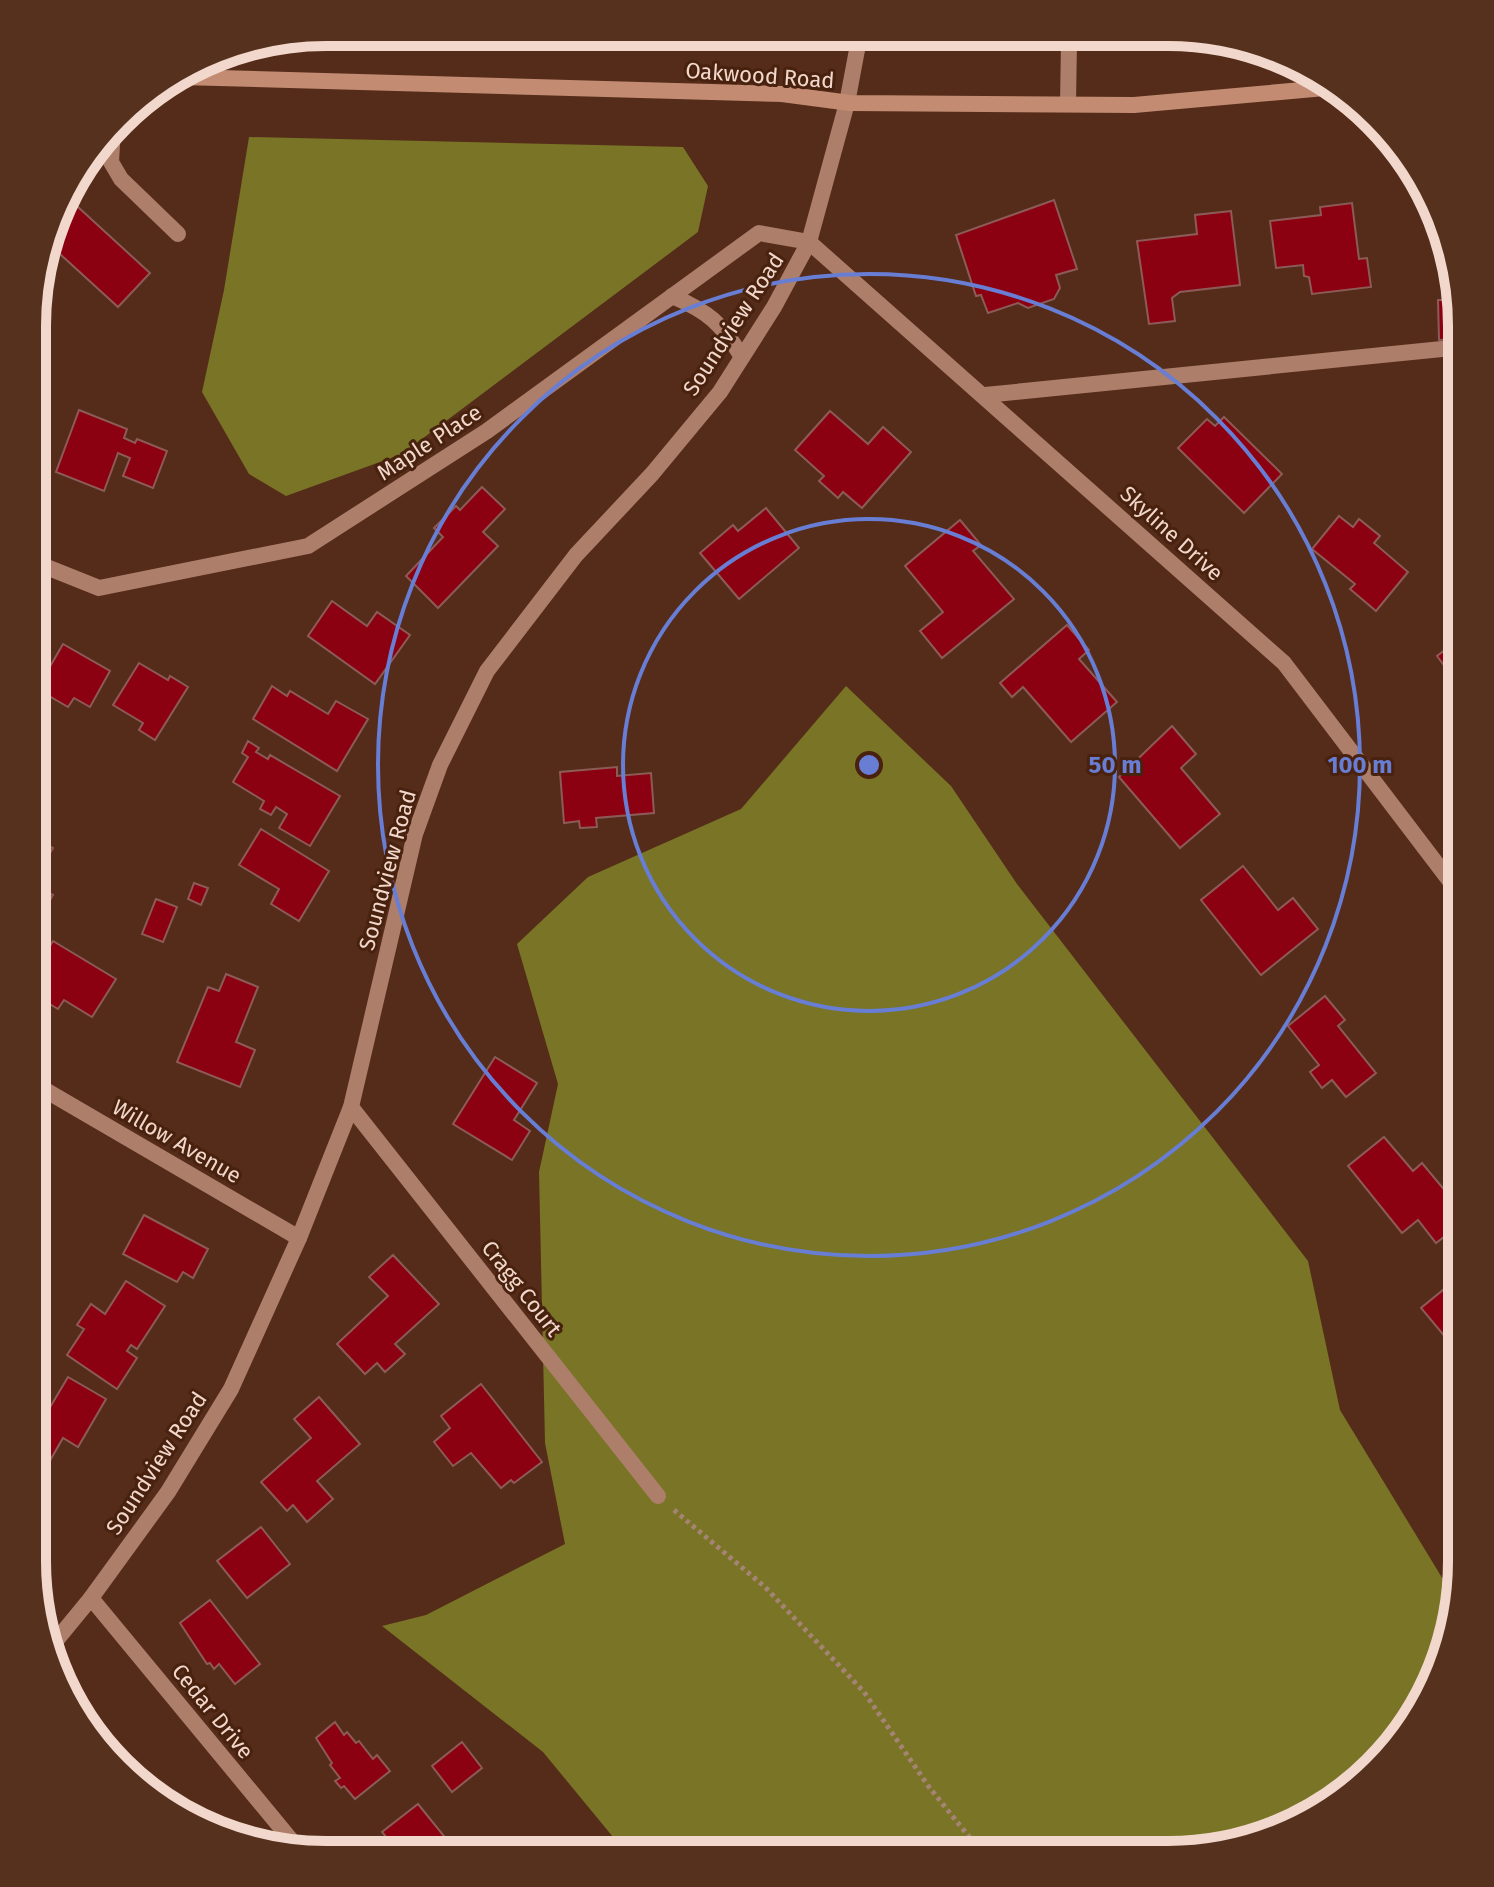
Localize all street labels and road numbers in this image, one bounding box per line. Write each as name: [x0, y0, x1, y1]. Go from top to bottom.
street label: Oakwood Road: [684, 57, 835, 94]
street label: Soundview Road: [677, 248, 790, 401]
street label: Maple Place: [372, 399, 487, 486]
street label: Skyline Drive: [1115, 480, 1229, 587]
street label: Soundview Road: [353, 787, 422, 953]
street label: Willow Avenue: [107, 1094, 246, 1189]
street label: Cragg Court: [476, 1235, 567, 1342]
street label: Soundview Road: [100, 1387, 213, 1540]
street label: Cedar Drive: [166, 1658, 259, 1764]

